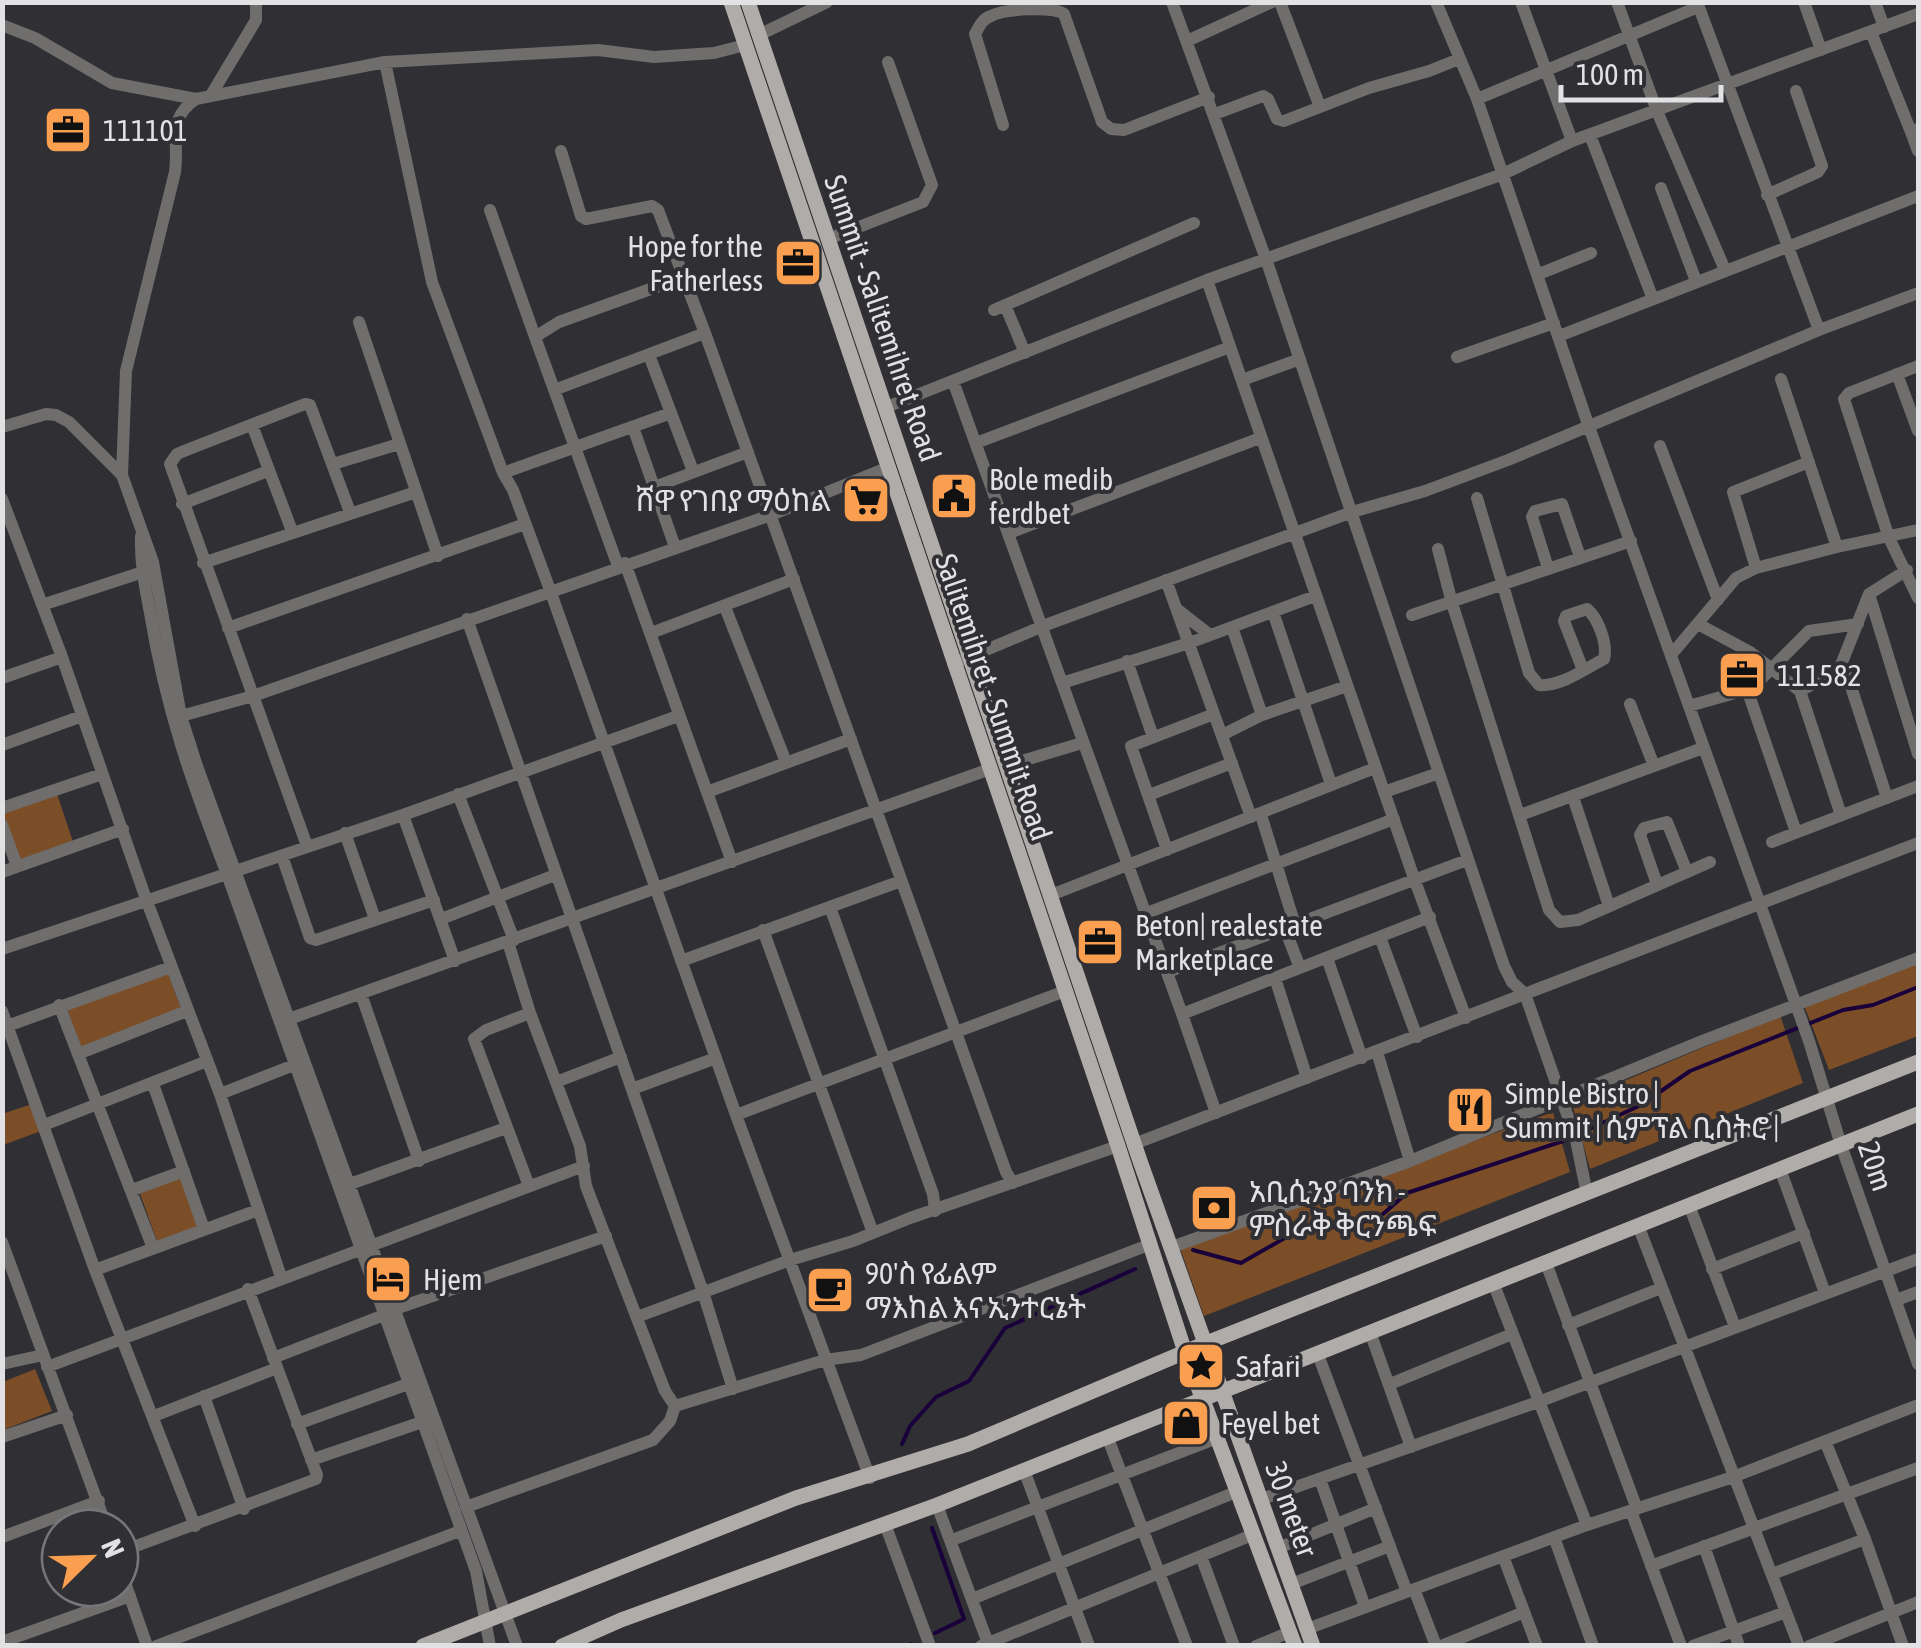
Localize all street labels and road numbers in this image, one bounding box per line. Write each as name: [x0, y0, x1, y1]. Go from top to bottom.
street label: Summit - Salitemihret Road: [818, 170, 948, 466]
street label: Salitemihret - Summit Road: [929, 549, 1059, 845]
street label: 20m: [1852, 1137, 1900, 1195]
street label: 30 meter: [1259, 1457, 1325, 1562]

